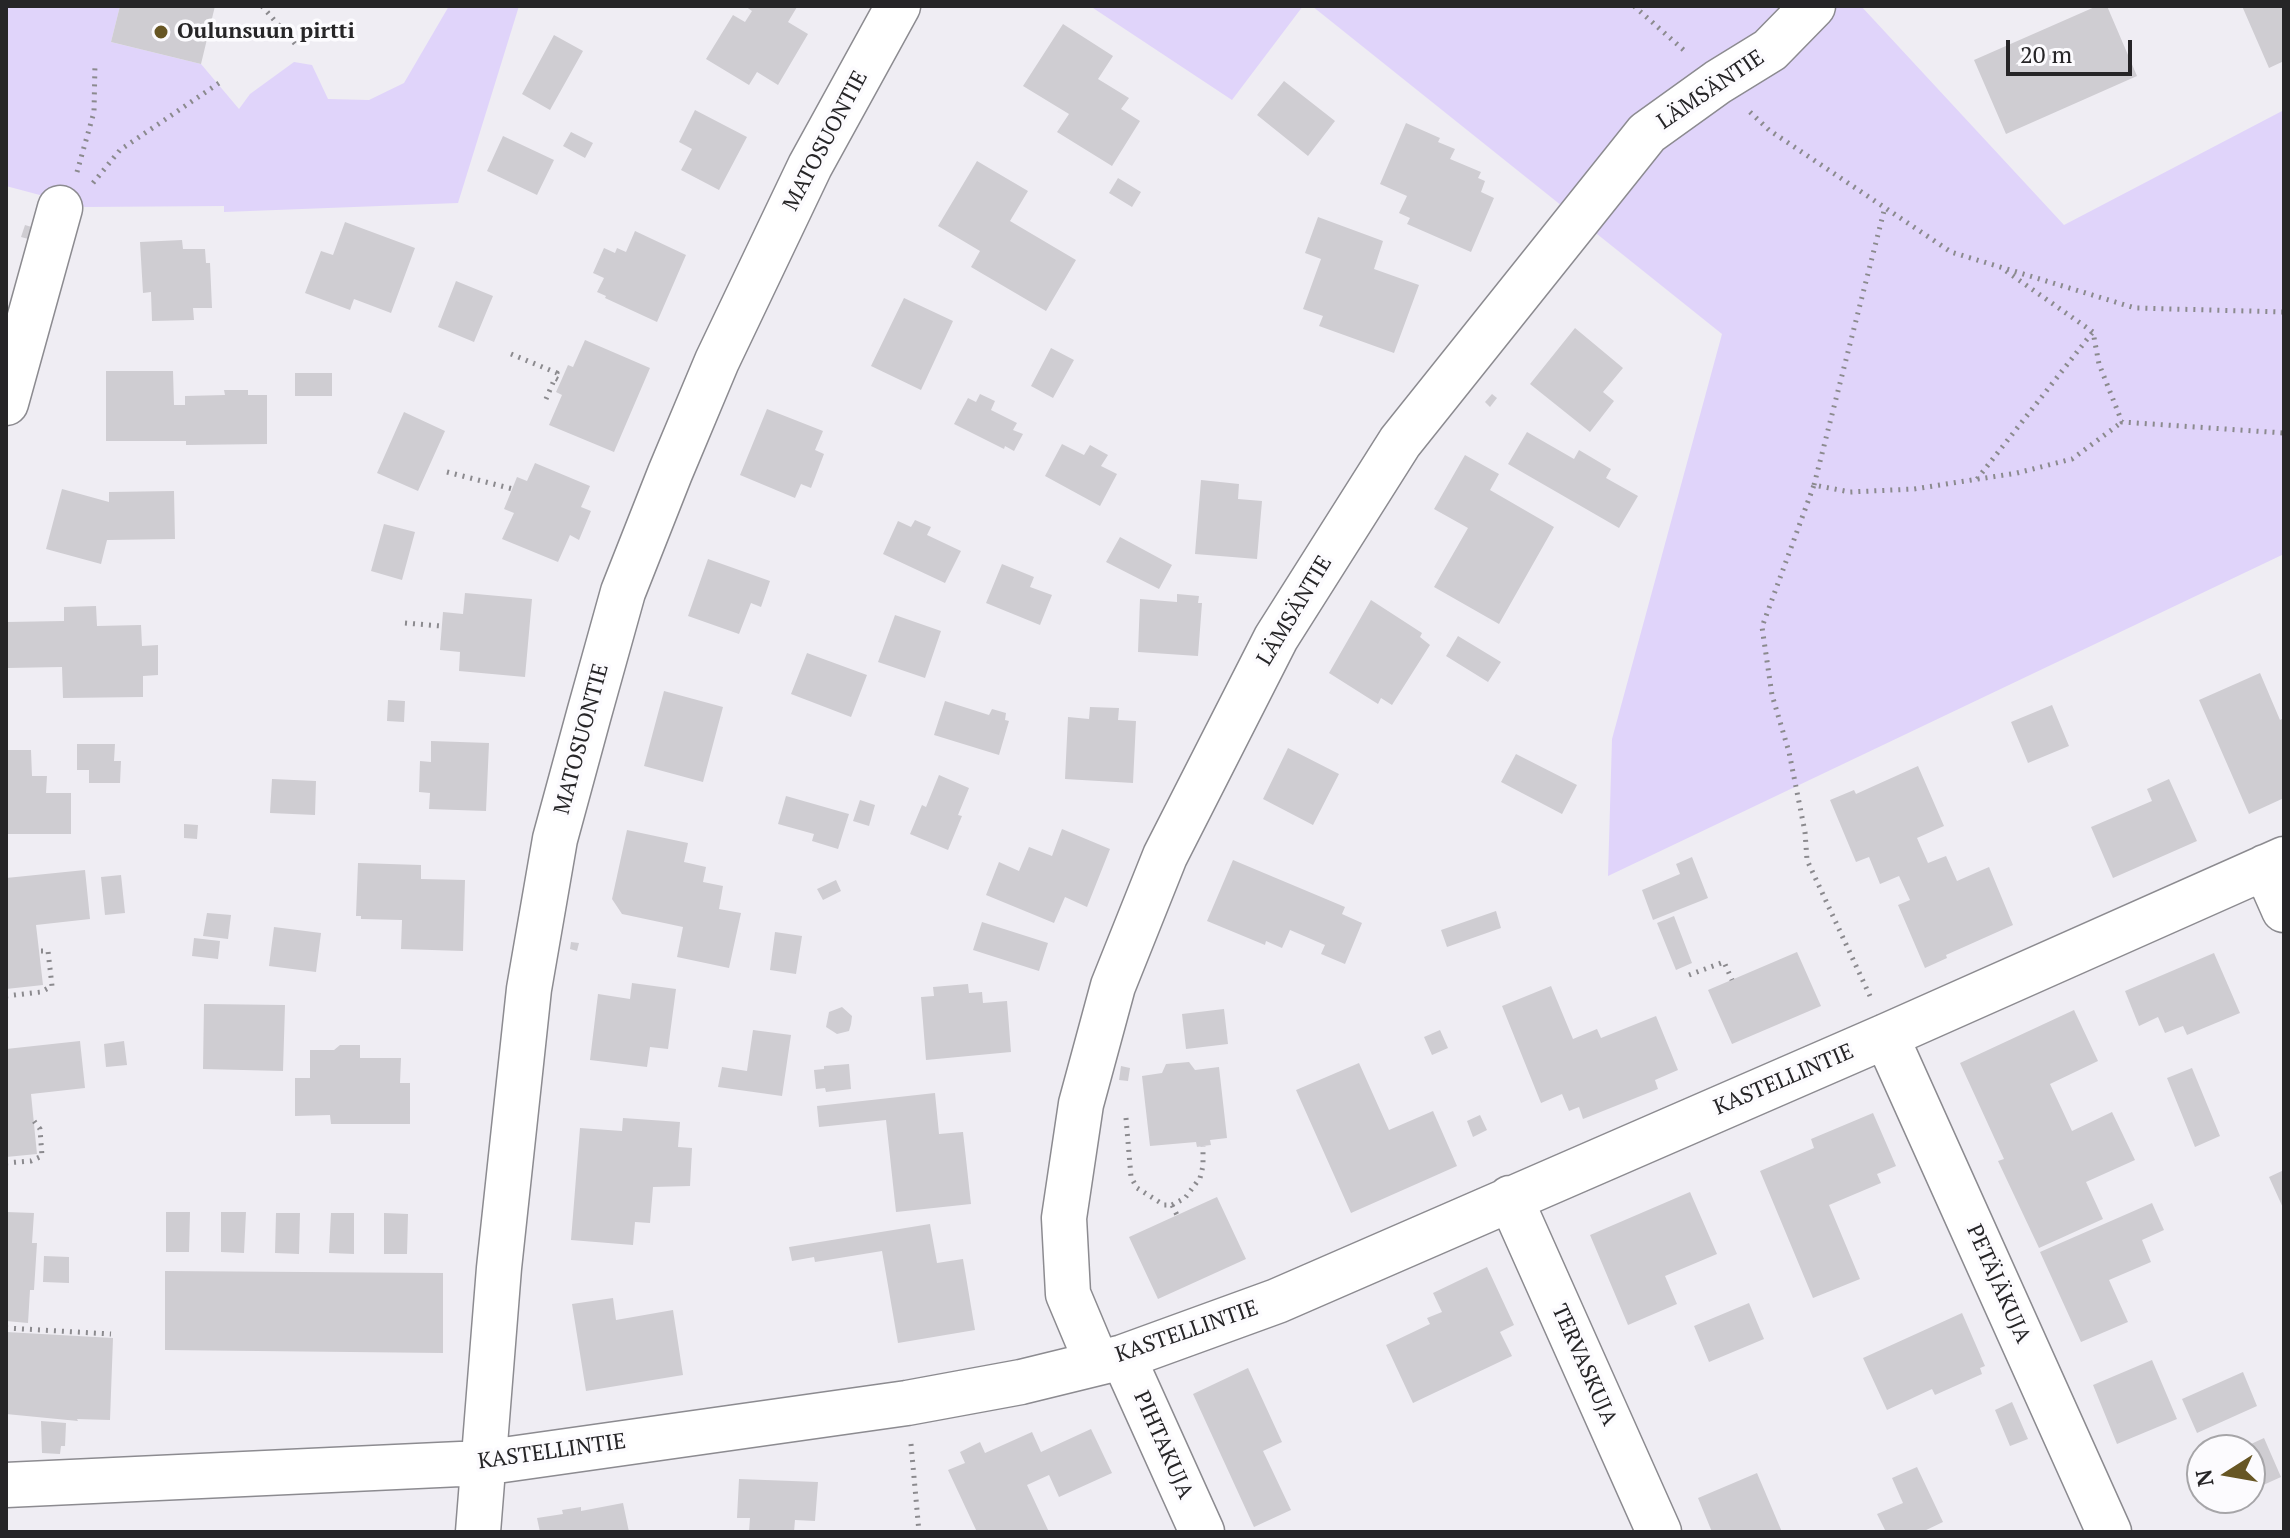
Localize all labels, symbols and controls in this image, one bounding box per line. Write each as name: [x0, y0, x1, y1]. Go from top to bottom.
place label: Oulunsuun pirtti: [177, 19, 355, 45]
marker: Oulunsuun pirtti: [152, 23, 170, 41]
scale bar: [2010, 24, 2136, 74]
text: 20 m: [2020, 38, 2072, 70]
street label: LÄMSÄNTIE: [1653, 45, 1769, 135]
street label: MATOSUONTIE: [778, 66, 874, 216]
street label: LÄMSÄNTIE: [1252, 551, 1338, 671]
street label: MATOSUONTIE: [549, 661, 615, 817]
street label: KASTELLINTIE: [1710, 1039, 1858, 1121]
street label: PETÄJÄKUJA: [1960, 1221, 2036, 1347]
street label: KASTELLINTIE: [1112, 1295, 1262, 1369]
street label: TERVASKUJA: [1546, 1300, 1622, 1430]
street label: PIHTAKUJA: [1128, 1387, 1198, 1503]
street label: KASTELLINTIE: [476, 1429, 628, 1475]
north arrow: [2186, 1434, 2266, 1514]
text: N: [2188, 1467, 2220, 1489]

